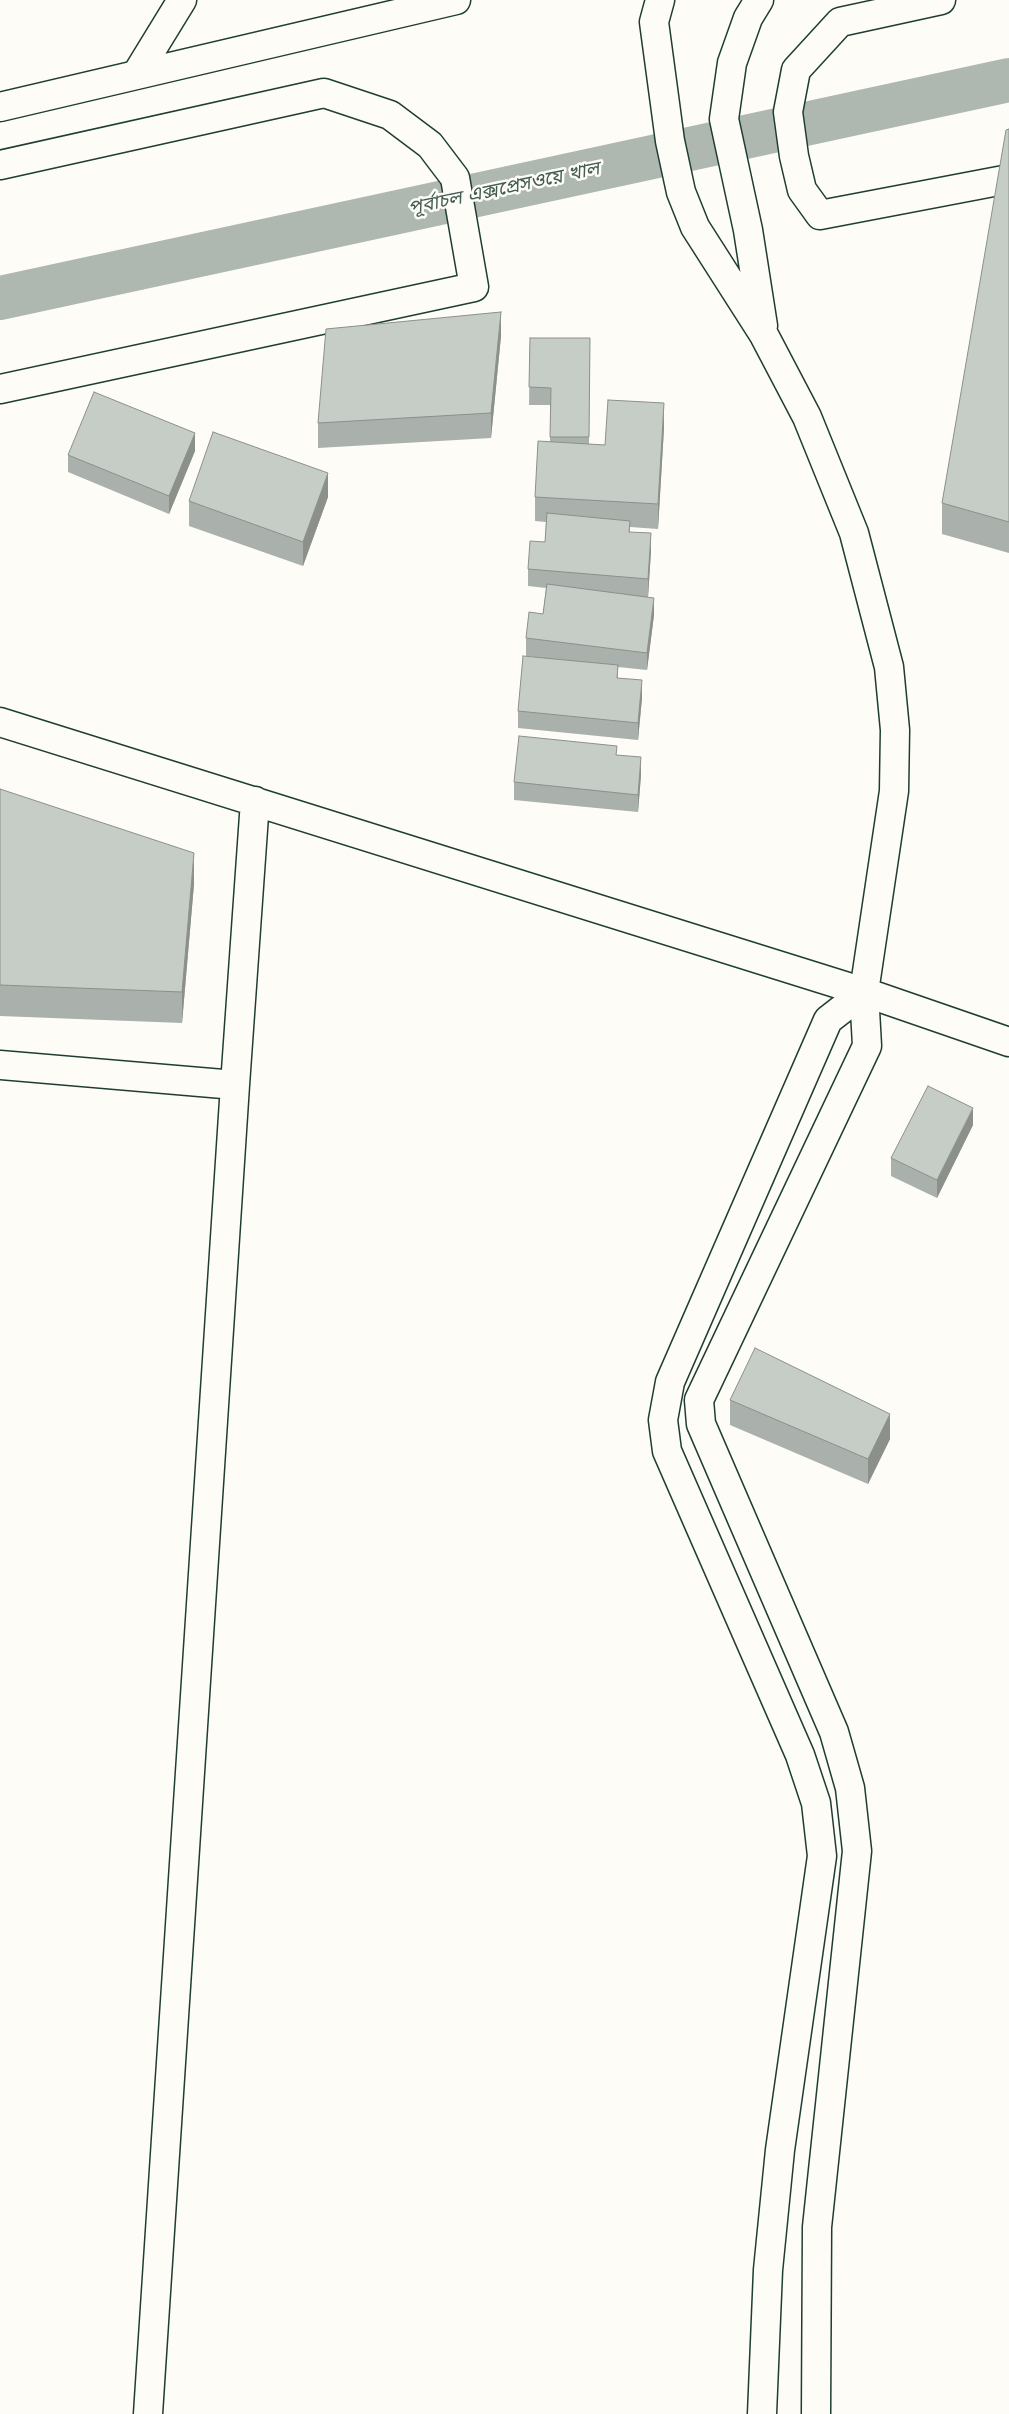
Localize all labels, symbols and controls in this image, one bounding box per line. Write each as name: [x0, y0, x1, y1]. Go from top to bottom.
water label: পূর্বাচল এক্সপ্রেসওয়ে খাল: [406, 158, 602, 220]

